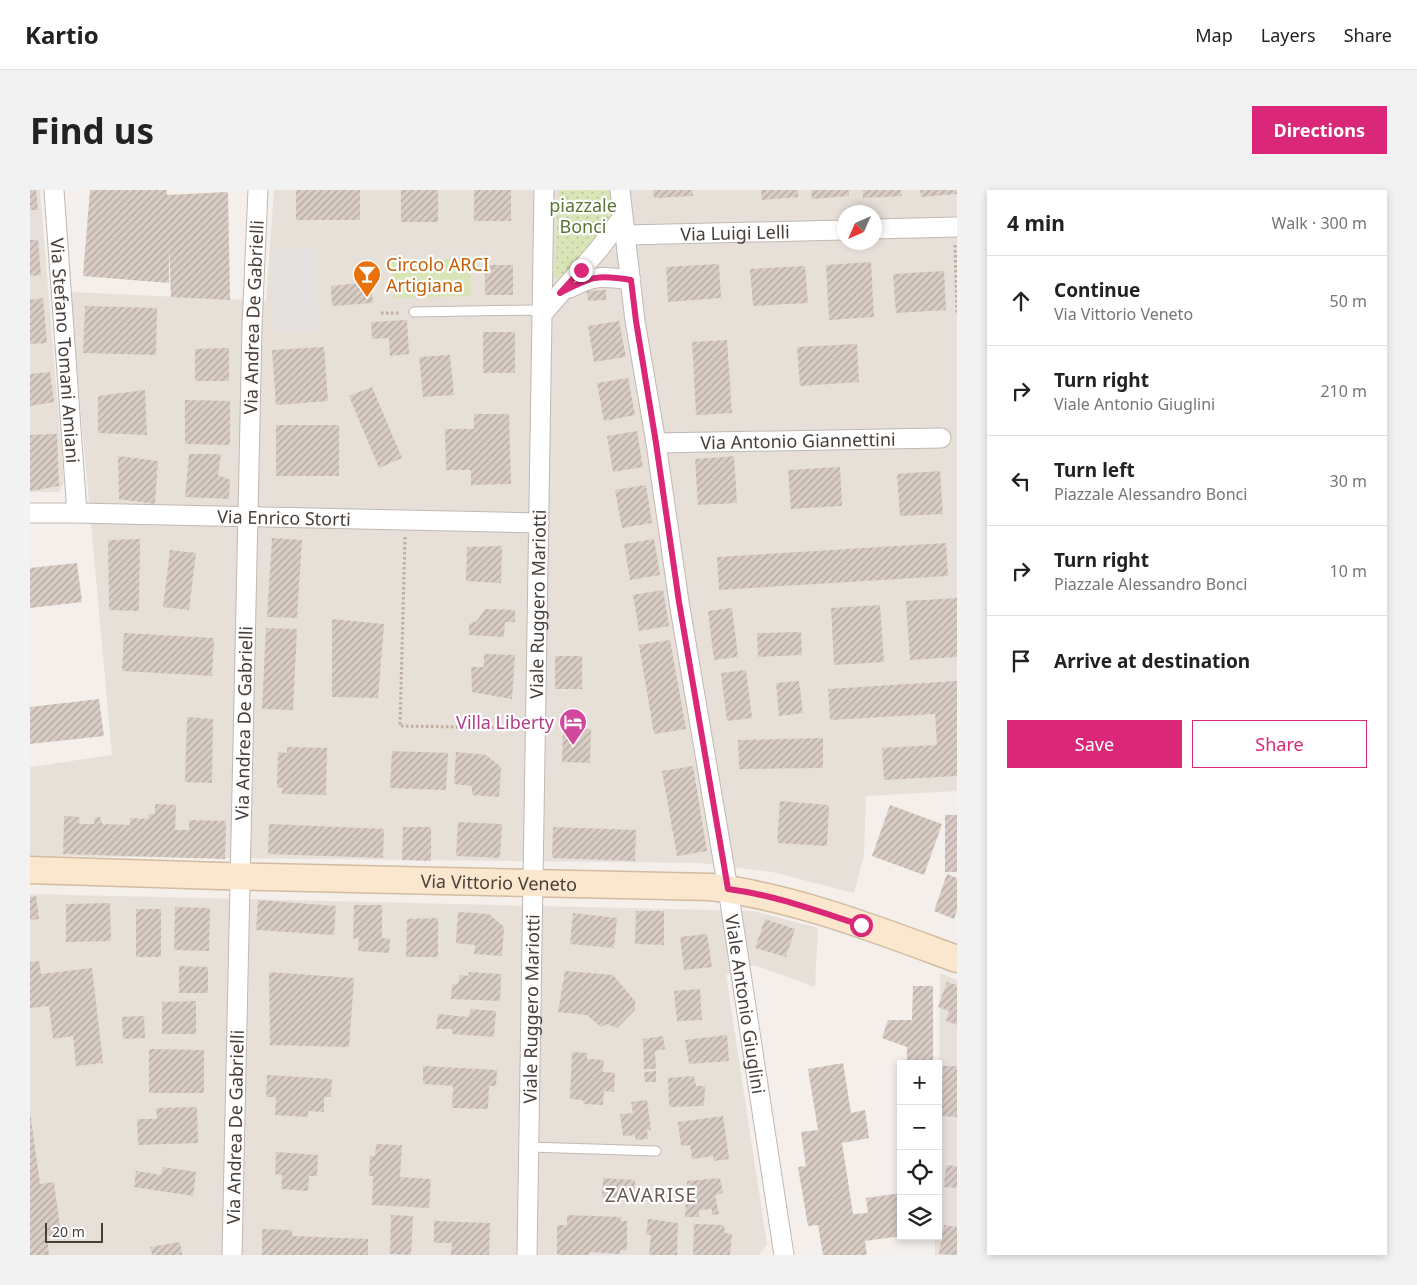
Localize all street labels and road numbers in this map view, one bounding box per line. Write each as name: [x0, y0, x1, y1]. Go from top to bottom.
street label: Via Luigi Lelli: [680, 219, 790, 246]
street label: Via Andrea De Gabrielli: [238, 220, 269, 415]
street label: Via Stefano Tomani Amiani: [45, 237, 85, 464]
street label: Via Antonio Giannettini: [700, 427, 896, 454]
street label: Via Enrico Storti: [217, 504, 351, 531]
street label: Viale Ruggero Mariotti: [524, 509, 551, 699]
street label: Via Andrea De Gabrielli: [229, 626, 258, 821]
street label: Via Vittorio Veneto: [420, 868, 577, 896]
street label: Viale Antonio Giuglini: [720, 913, 771, 1096]
street label: Viale Ruggero Mariotti: [517, 914, 544, 1104]
street label: Via Andrea De Gabrielli: [221, 1030, 249, 1225]

